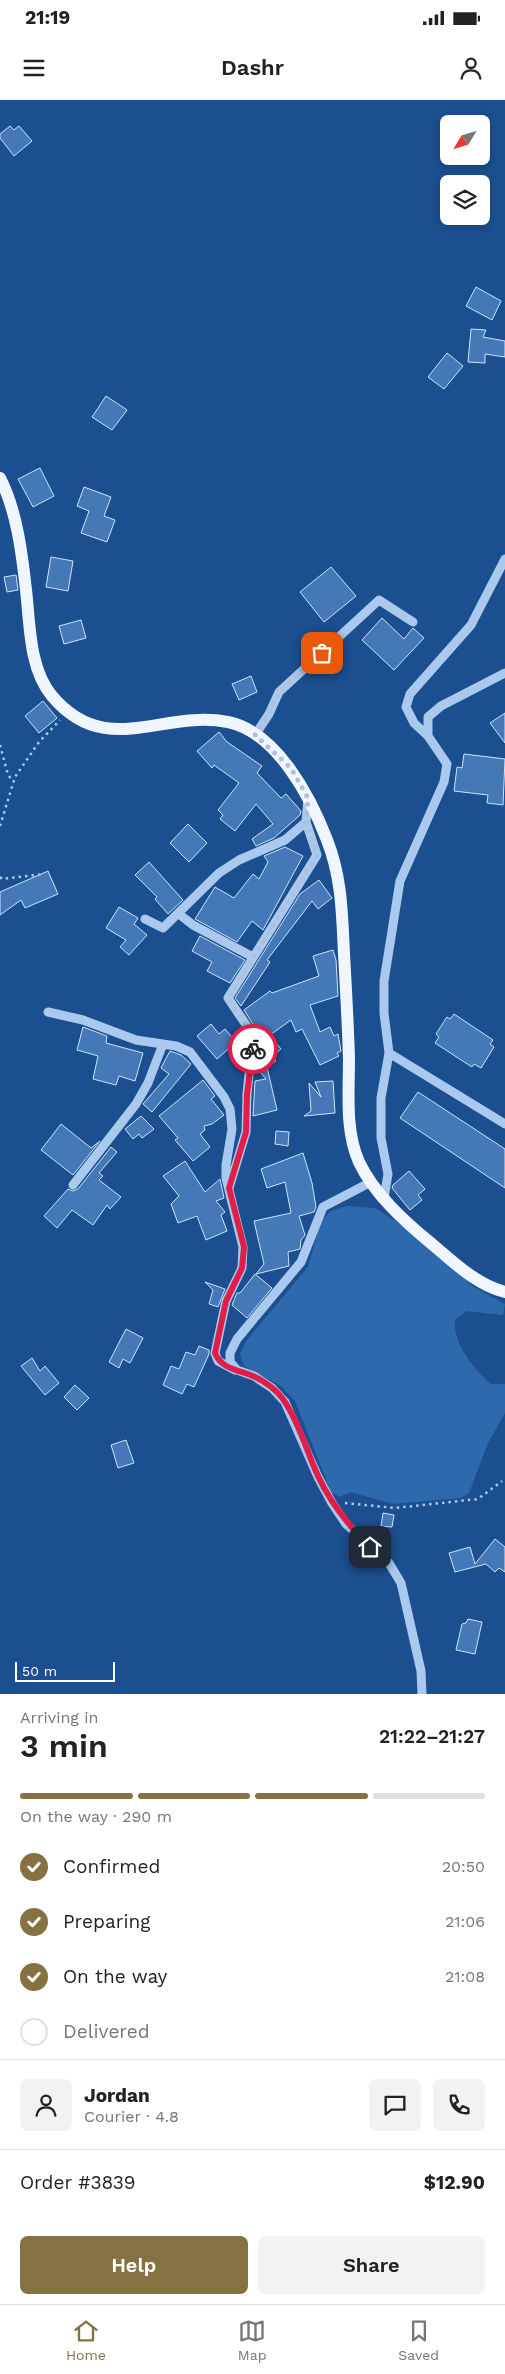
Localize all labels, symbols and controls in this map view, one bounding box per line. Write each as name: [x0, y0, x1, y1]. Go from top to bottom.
text: 21:19: [25, 6, 70, 29]
icon: menu: [20, 54, 48, 82]
icon: person: [457, 54, 485, 82]
text: Dashr: [221, 55, 284, 80]
north arrow: [440, 115, 490, 165]
map controls: [440, 115, 490, 225]
button: layers: [440, 175, 490, 225]
pin: [301, 632, 343, 674]
icon: bag: [308, 639, 336, 667]
courier: [228, 1024, 278, 1074]
icon: bike: [239, 1035, 267, 1063]
pin: [349, 1526, 391, 1568]
icon: home: [356, 1533, 384, 1561]
scale bar: [15, 1659, 115, 1682]
text: 50 m: [22, 1663, 57, 1679]
text: Arriving in: [20, 1708, 98, 1727]
text: 21:22–21:27: [379, 1725, 485, 1748]
text: 3 min: [20, 1727, 108, 1765]
text: On the way · 290 m: [20, 1807, 172, 1826]
icon: check: [20, 1853, 48, 1881]
text: Confirmed: [63, 1855, 160, 1878]
text: 20:50: [442, 1857, 485, 1876]
icon: check: [20, 1908, 48, 1936]
text: Preparing: [63, 1910, 150, 1933]
text: 21:06: [445, 1912, 485, 1931]
icon: check: [20, 1963, 48, 1991]
text: On the way: [63, 1965, 167, 1988]
text: 21:08: [445, 1967, 485, 1986]
text: Delivered: [63, 2020, 150, 2043]
button: person: [20, 2079, 72, 2131]
button: chat: [369, 2079, 421, 2131]
button: phone: [433, 2079, 485, 2131]
text: Jordan: [84, 2084, 150, 2107]
text: Courier · 4.8: [84, 2107, 179, 2126]
text: Order #3839: [20, 2171, 136, 2194]
text: $12.90: [424, 2171, 485, 2194]
button: Help: [20, 2236, 248, 2294]
button: Share: [258, 2236, 485, 2294]
tab: Home: [66, 2317, 106, 2363]
tab: Map: [238, 2317, 266, 2363]
tab: Saved: [398, 2317, 439, 2363]

